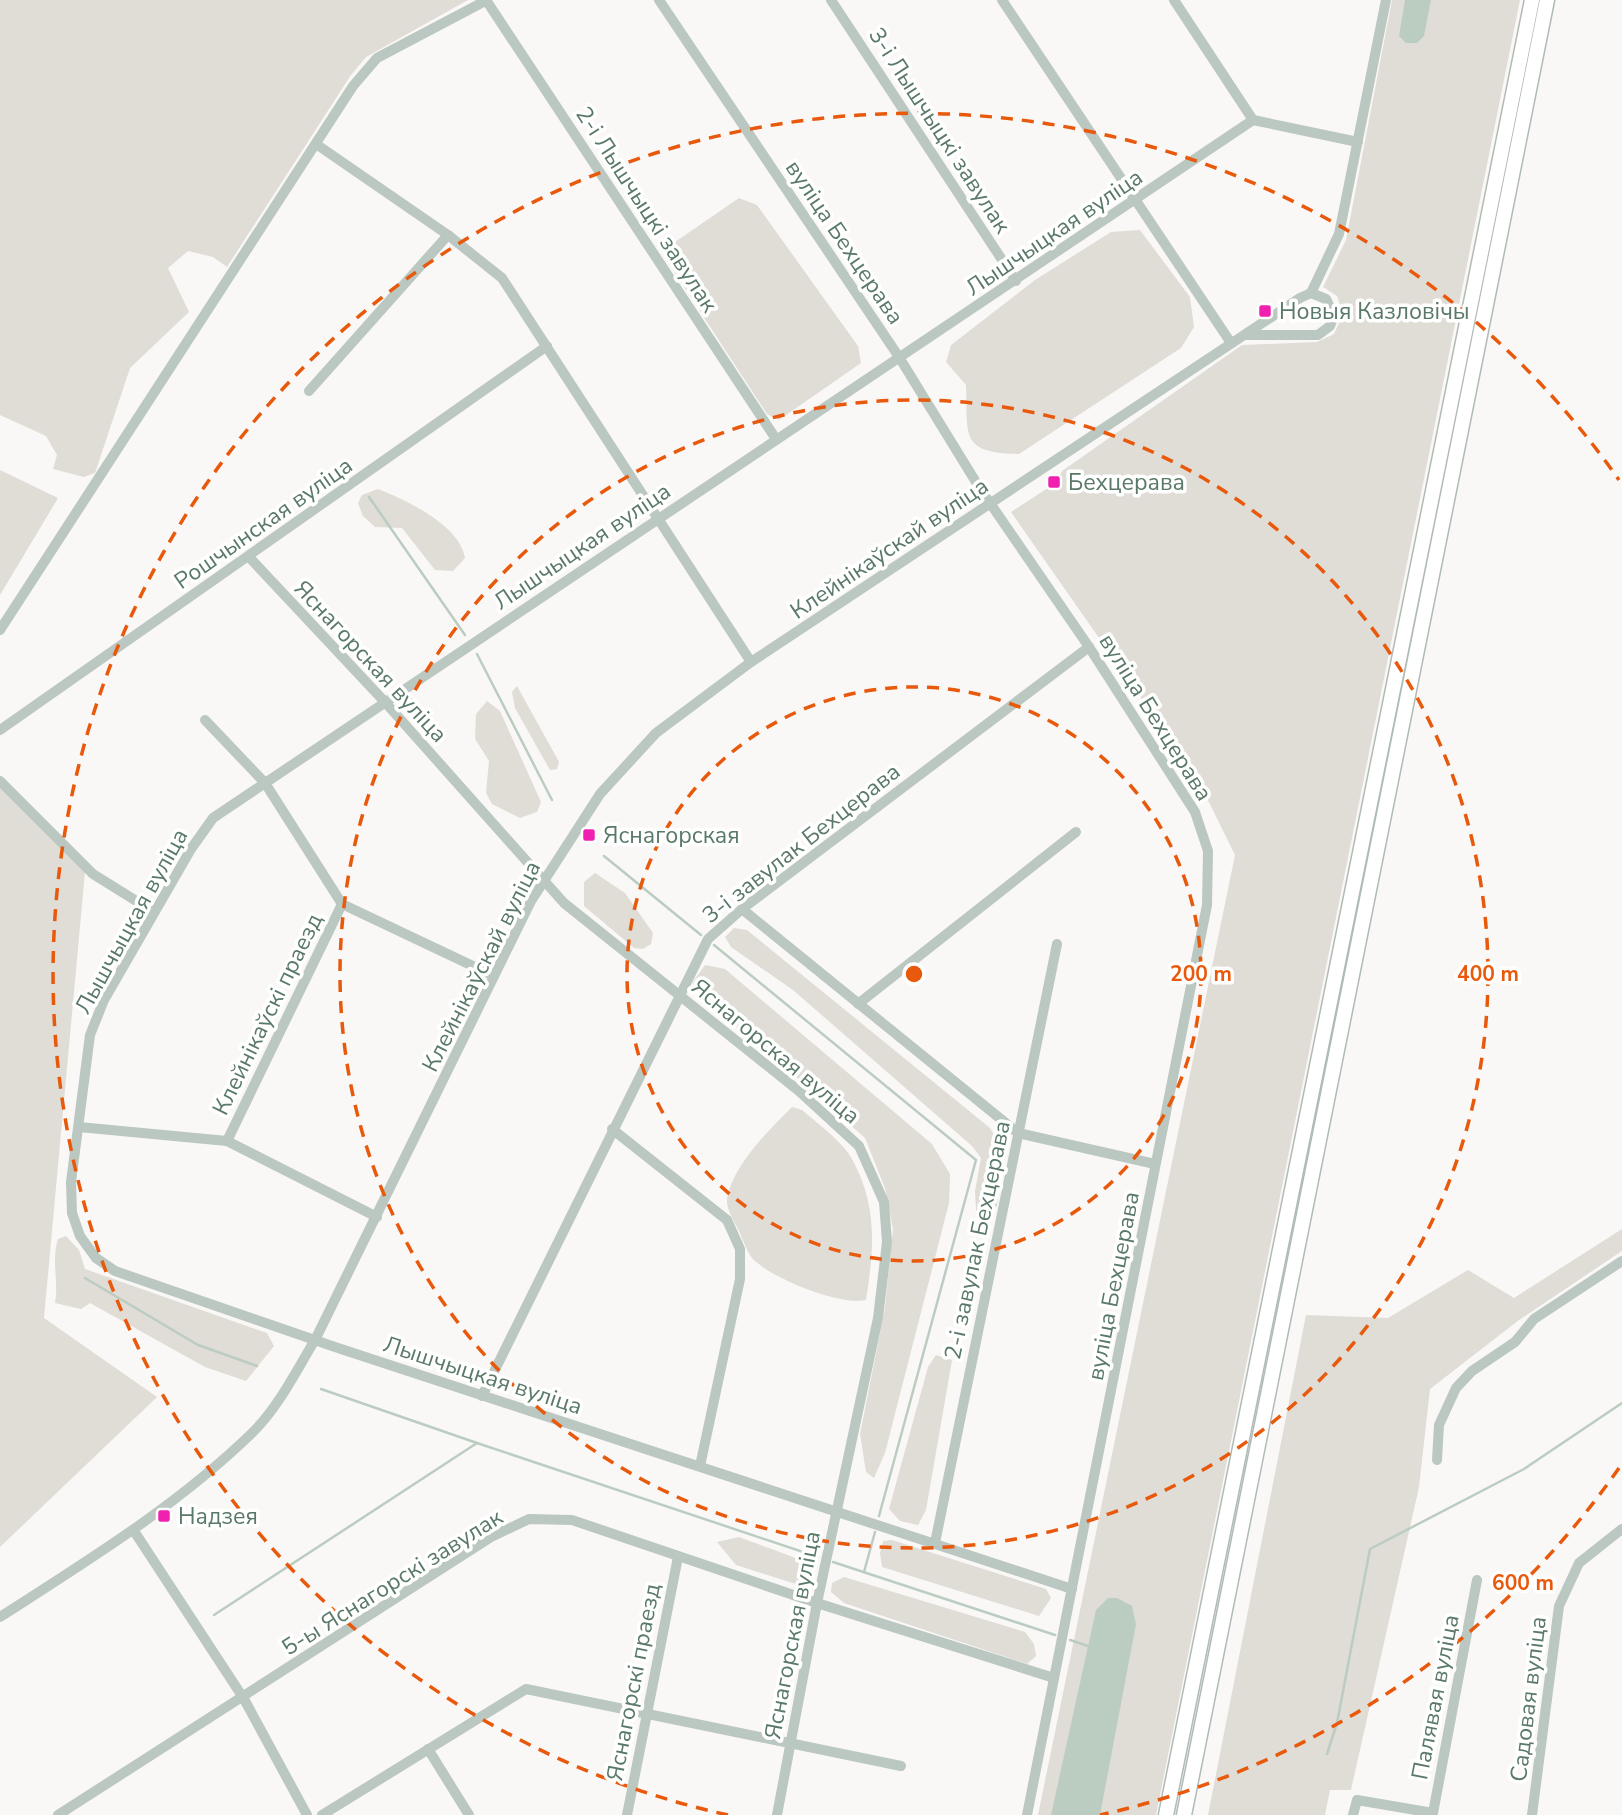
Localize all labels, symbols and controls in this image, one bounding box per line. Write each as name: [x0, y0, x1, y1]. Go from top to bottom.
street label: 3-і Лышчыцкі завулак: [861, 21, 1018, 240]
street label: 2-і Лышчыцкі завулак: [568, 100, 725, 319]
street label: вуліца Бехцерава: [778, 154, 911, 330]
street label: Лышчыцкая вуліца: [960, 162, 1149, 303]
place label: Новыя Казловічы: [1279, 296, 1470, 327]
marker: Новыя Казловічы: [1257, 303, 1273, 319]
street label: Рошчынская вуліца: [168, 450, 359, 597]
place label: Бехцерава: [1068, 467, 1185, 498]
street label: Клейнікаўскай вуліца: [784, 470, 994, 626]
marker: Бехцерава: [1046, 474, 1062, 490]
street label: Лышчыцкая вуліца: [488, 476, 677, 617]
street label: Яснагорская вуліца: [287, 573, 454, 749]
street label: вуліца Бехцерава: [1092, 628, 1220, 807]
street label: 3-і завулак Бехцерава: [696, 756, 907, 931]
place label: Яснагорская: [603, 820, 740, 851]
street label: Лышчыцкая вуліца: [68, 823, 195, 1019]
marker: Яснагорская: [581, 827, 597, 843]
street label: Клейнікаўскай вуліца: [415, 855, 548, 1077]
street label: Клейнікаўскі праезд: [205, 908, 330, 1120]
text: 200 m: [1170, 960, 1232, 988]
text: 400 m: [1457, 960, 1519, 988]
centre of rings: [902, 962, 926, 986]
street label: Яснагорская вуліца: [685, 972, 867, 1131]
street label: 2-і завулак Бехцерава: [937, 1118, 1018, 1362]
street label: вуліца Бехцерава: [1080, 1189, 1147, 1383]
street label: Лышчыцкая вуліца: [380, 1329, 586, 1422]
place label: Надзея: [178, 1501, 258, 1532]
street label: 5-ы Яснагорскі завулак: [276, 1501, 509, 1663]
marker: Надзея: [156, 1508, 172, 1524]
street label: Яснагорская вуліца: [757, 1528, 828, 1742]
text: 600 m: [1492, 1569, 1554, 1597]
street label: Яснагорскі праезд: [599, 1581, 668, 1783]
street label: Палявая вуліца: [1404, 1612, 1467, 1782]
street label: Садовая вуліца: [1503, 1615, 1554, 1784]

